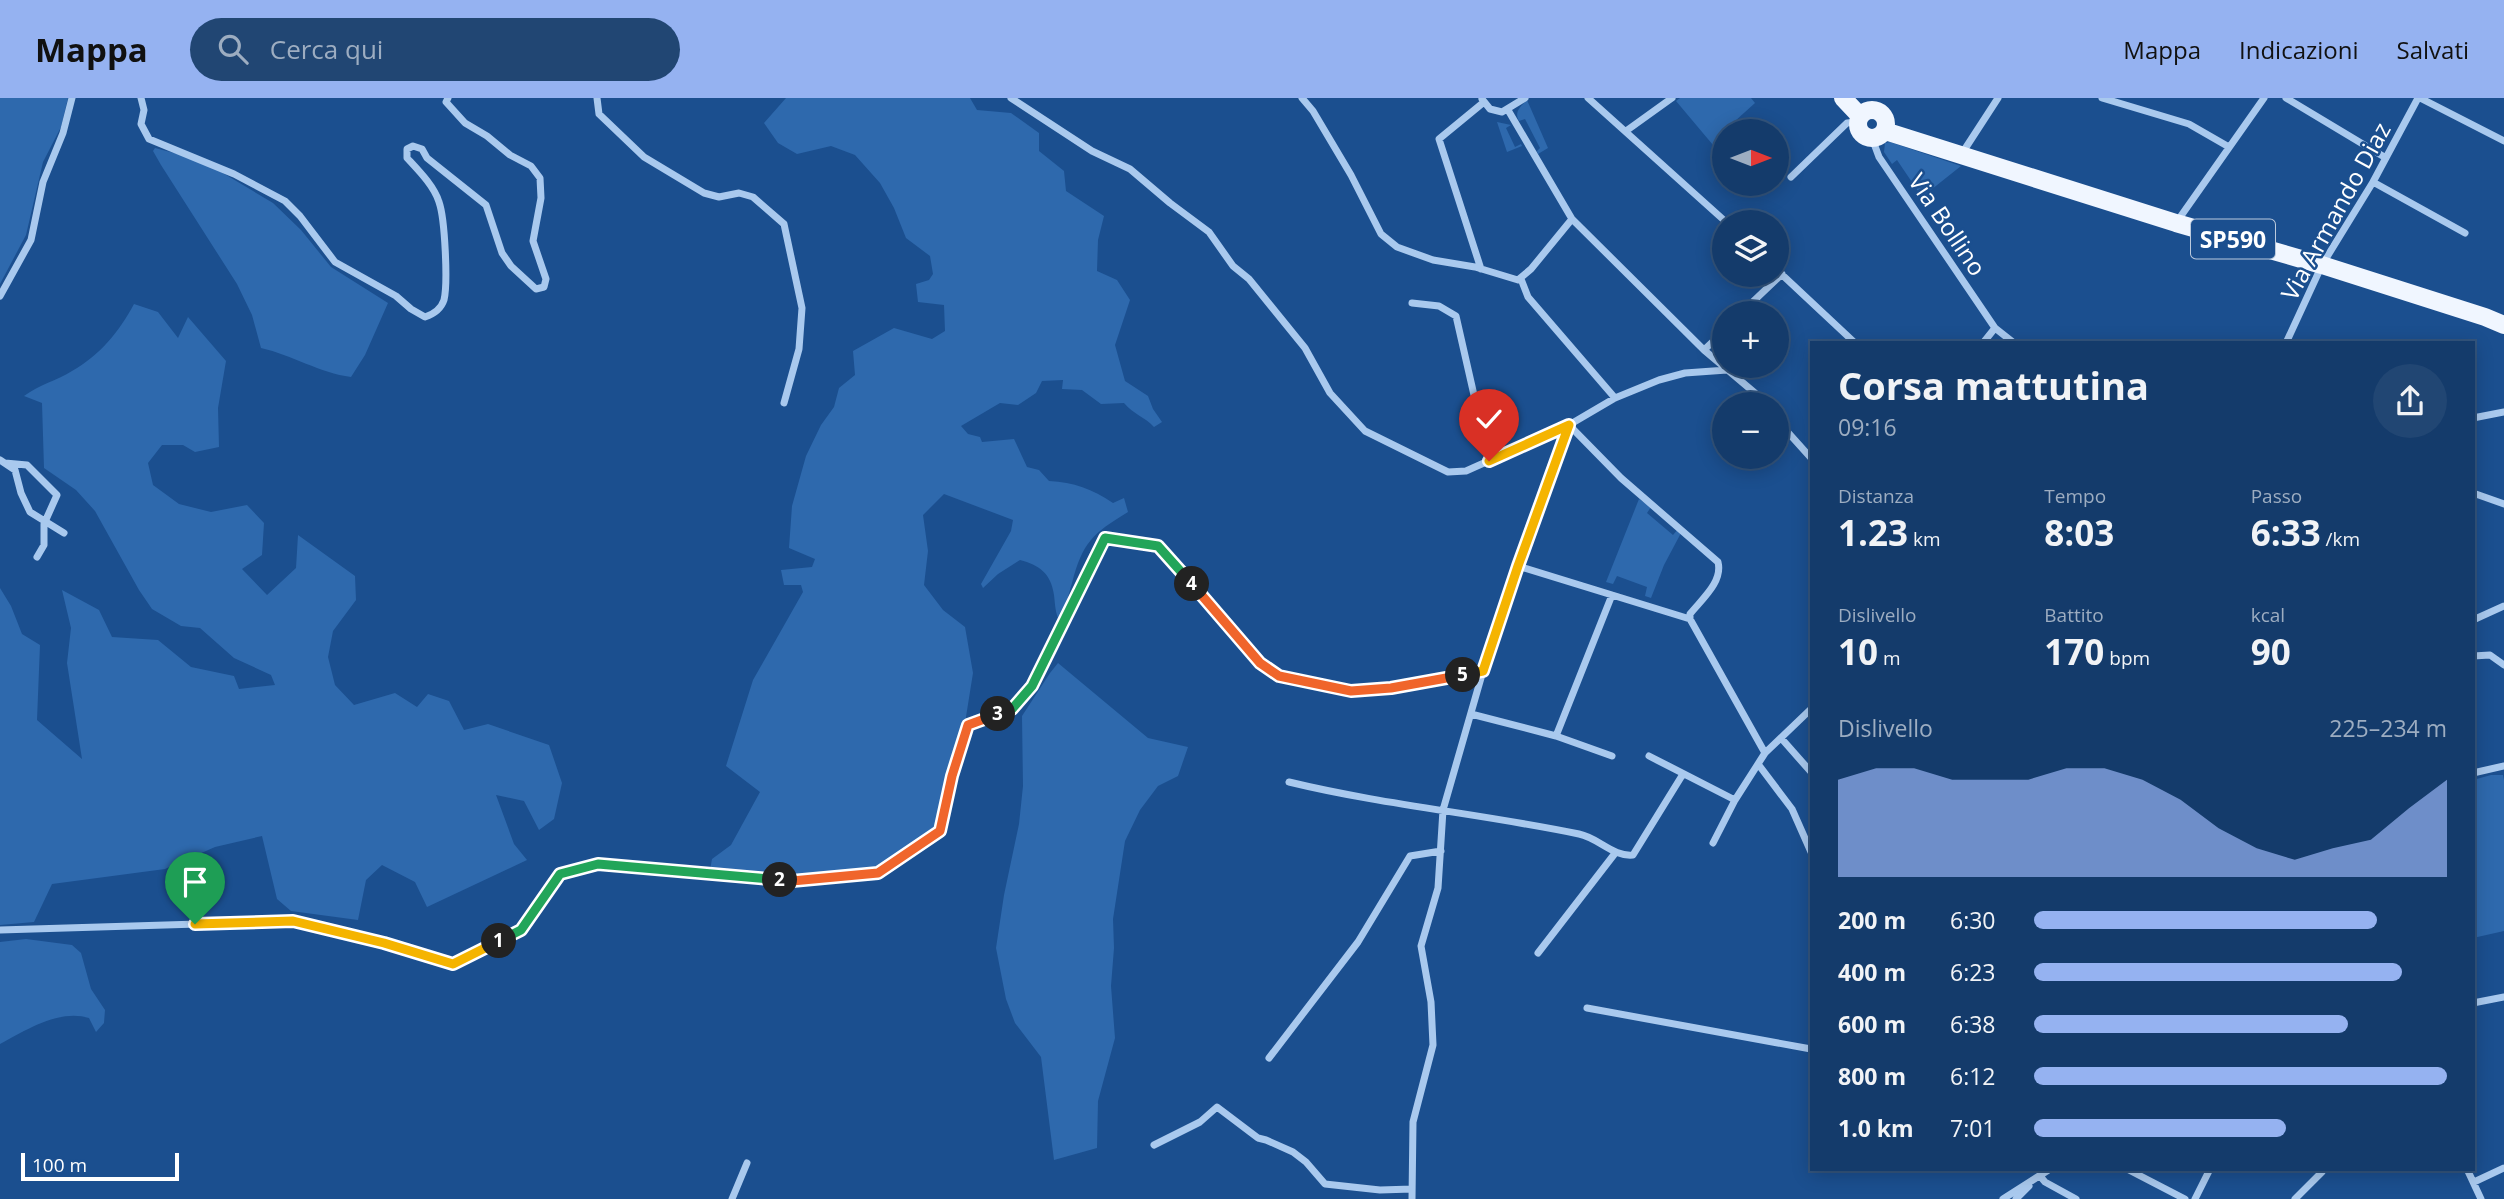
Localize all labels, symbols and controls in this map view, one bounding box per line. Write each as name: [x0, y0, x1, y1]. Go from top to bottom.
search box: [190, 18, 680, 81]
text: Mappa: [35, 27, 148, 72]
icon: search: [214, 30, 252, 68]
text: Cerca qui: [270, 31, 383, 67]
text: Mappa: [2123, 33, 2201, 66]
text: Indicazioni: [2239, 33, 2359, 66]
text: Salvati: [2397, 33, 2469, 66]
street label: Via Armando Diaz: [2272, 116, 2398, 306]
north arrow: [1712, 119, 1788, 196]
map controls: [1712, 119, 1789, 469]
street label: Via Bollino: [1902, 166, 1994, 282]
button: layers: [1712, 210, 1789, 287]
road number: SP590: [2191, 220, 2275, 258]
button: +: [1712, 301, 1789, 378]
text: Corsa mattutina: [1838, 359, 2149, 411]
button: share: [2373, 364, 2447, 438]
pin: [1459, 389, 1519, 461]
button: −: [1712, 392, 1789, 469]
icon: check: [1470, 400, 1508, 438]
text: 09:16: [1838, 411, 1897, 443]
text: Distanza: [1838, 483, 1914, 509]
text: Tempo: [2044, 483, 2106, 509]
text: Passo: [2251, 483, 2302, 509]
text: 1.23: [1838, 509, 1908, 556]
text: 8:03: [2044, 509, 2114, 556]
text: 6:33: [2251, 509, 2321, 556]
text: km: [1908, 526, 1941, 552]
text: /km: [2321, 526, 2360, 552]
pin: 4: [1174, 566, 1210, 602]
text: 4: [1186, 570, 1197, 596]
text: Dislivello: [1838, 602, 1916, 628]
text: Battito: [2044, 602, 2104, 628]
text: kcal: [2251, 602, 2285, 628]
text: 10: [1838, 628, 1878, 675]
text: 170: [2044, 628, 2104, 675]
text: 90: [2251, 628, 2291, 675]
text: m: [1878, 645, 1901, 671]
text: bpm: [2104, 645, 2150, 671]
pin: 5: [1446, 658, 1480, 692]
text: 5: [1457, 661, 1468, 687]
pin: 3: [981, 696, 1016, 732]
text: 3: [992, 700, 1003, 726]
text: Dislivello: [1838, 712, 1933, 744]
text: 225–234 m: [2329, 712, 2447, 744]
pin: [165, 852, 225, 924]
pin: 2: [762, 862, 798, 898]
icon: arrive: [176, 863, 214, 901]
text: 2: [774, 866, 785, 892]
text: 200 m: [1838, 904, 1906, 936]
text: 6:30: [1950, 904, 1996, 936]
pin: 1: [482, 924, 516, 958]
text: 1: [493, 927, 504, 953]
text: 400 m: [1838, 956, 1906, 988]
text: 6:23: [1950, 956, 1996, 988]
text: 600 m: [1838, 1008, 1906, 1040]
text: 6:38: [1950, 1008, 1996, 1040]
text: 800 m: [1838, 1060, 1906, 1092]
text: 6:12: [1950, 1060, 1996, 1092]
text: 1.0 km: [1838, 1112, 1914, 1144]
text: 7:01: [1950, 1112, 1996, 1144]
scale bar: [21, 1150, 178, 1182]
text: 100 m: [32, 1152, 87, 1178]

